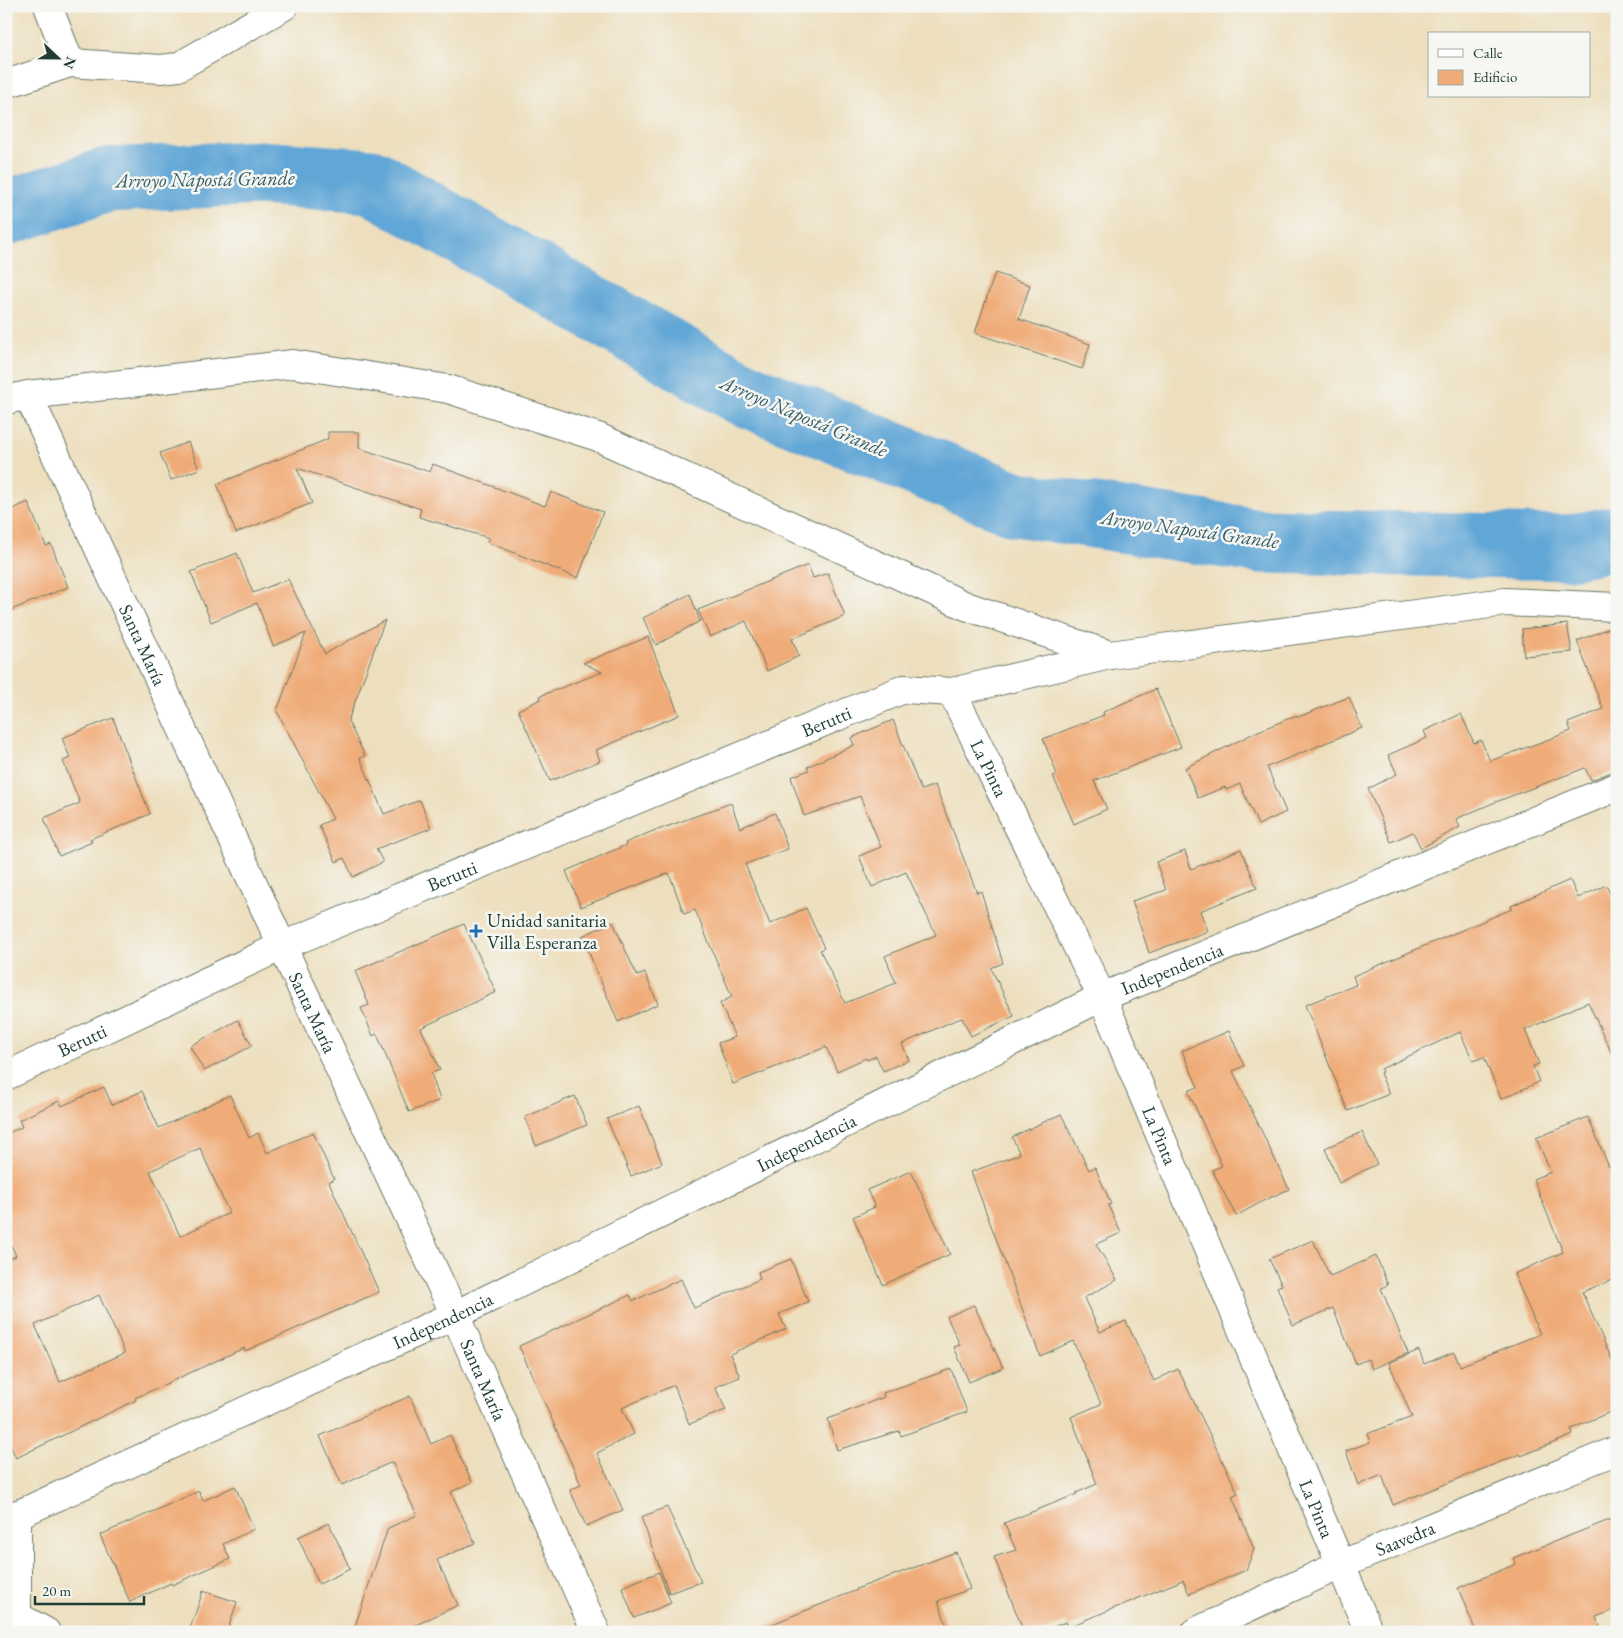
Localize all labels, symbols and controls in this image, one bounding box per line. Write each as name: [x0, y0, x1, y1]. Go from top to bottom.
north arrow: [32, 32, 82, 82]
legend: [1428, 32, 1590, 98]
text: Calle: [1473, 43, 1503, 62]
text: N: [59, 54, 81, 72]
text: Edificio: [1473, 67, 1517, 86]
water label: Arroyo Napostá Grande: [113, 164, 295, 194]
water label: Arroyo Napostá Grande: [714, 368, 892, 463]
water label: Arroyo Napostá Grande: [1097, 503, 1281, 554]
street label: Santa María: [114, 600, 173, 690]
street label: Berutti: [798, 700, 855, 743]
street label: La Pinta: [965, 735, 1014, 801]
street label: Berutti: [423, 854, 481, 897]
place label: Unidad sanitaria Villa Esperanza: [487, 908, 607, 955]
marker: Unidad sanitaria Villa Esperanza: [469, 924, 483, 938]
street label: Independencia: [1117, 936, 1227, 1000]
street label: Santa María: [283, 968, 343, 1057]
street label: Berutti: [53, 1018, 111, 1062]
street label: La Pinta: [1137, 1102, 1184, 1169]
street label: Independencia: [752, 1107, 861, 1177]
street label: Independencia: [388, 1286, 497, 1354]
street label: Santa María: [455, 1335, 513, 1425]
street label: La Pinta: [1294, 1475, 1341, 1542]
street label: Saavedra: [1371, 1514, 1439, 1562]
scale bar: [35, 1573, 144, 1605]
text: 20 m: [42, 1581, 71, 1600]

